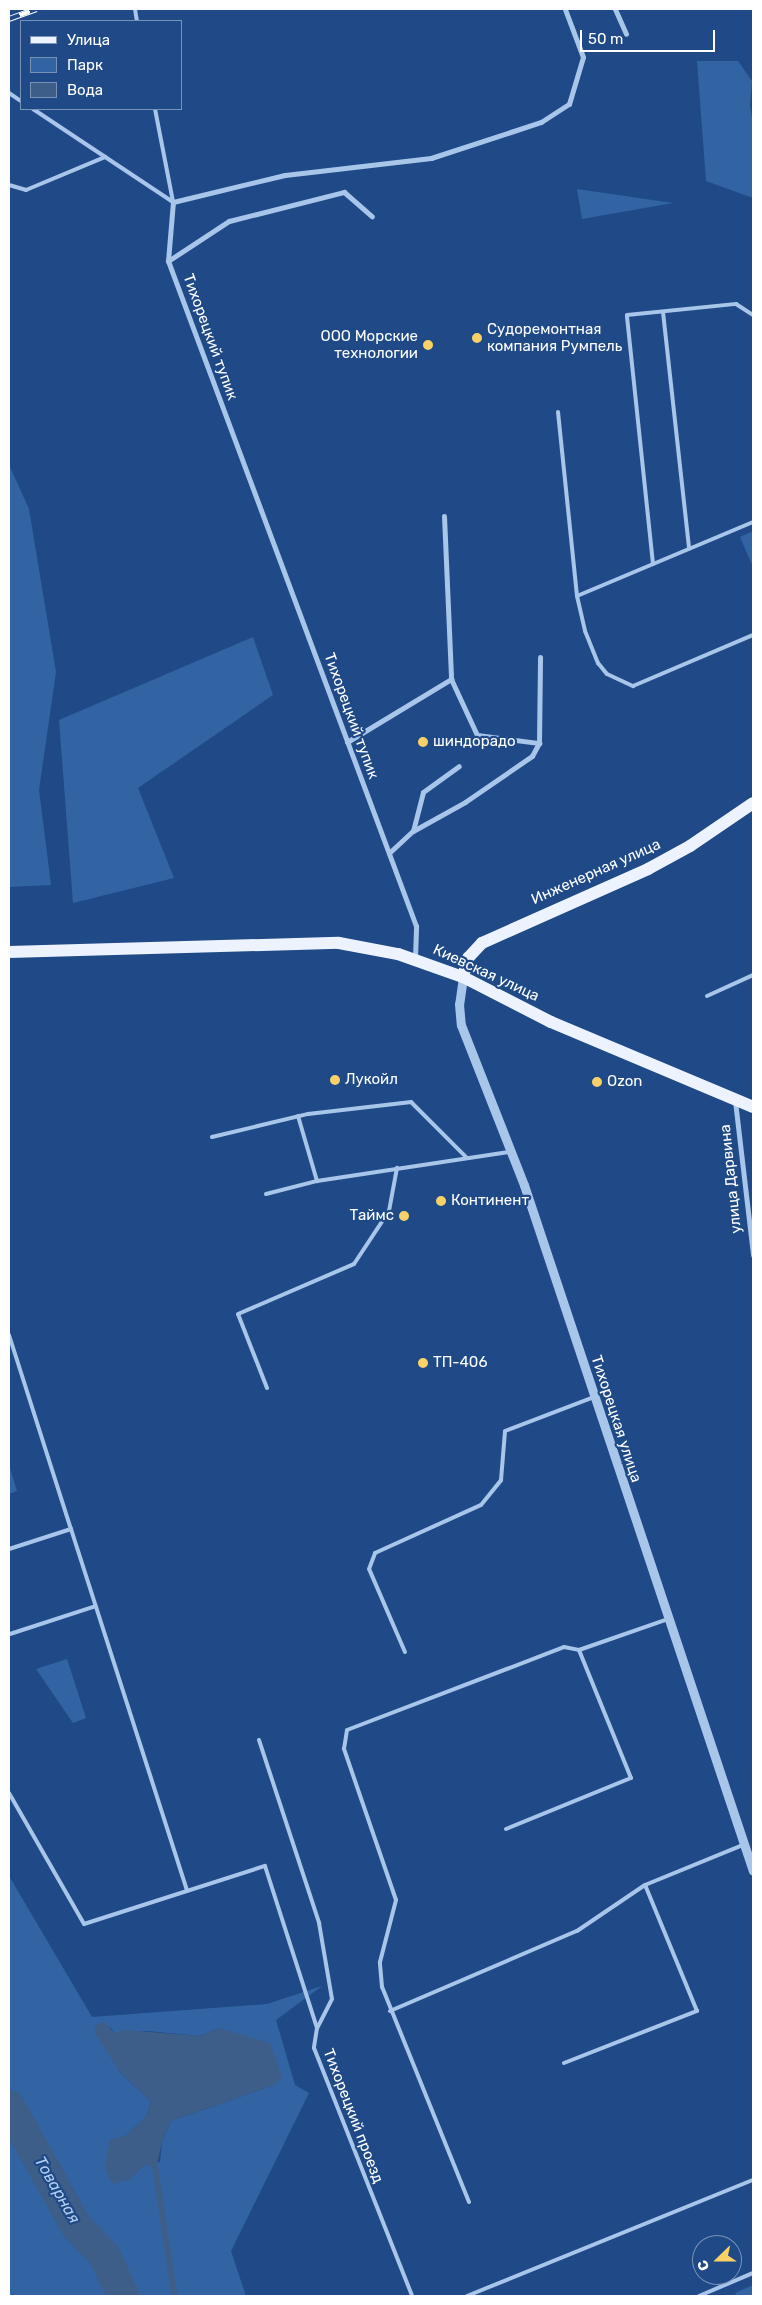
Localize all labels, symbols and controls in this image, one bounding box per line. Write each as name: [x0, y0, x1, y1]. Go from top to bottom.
legend: [20, 20, 182, 110]
scale bar: [582, 20, 717, 52]
text: 50 m: [588, 30, 623, 48]
text: Улица: [67, 31, 110, 49]
text: Парк: [67, 56, 103, 74]
text: Вода: [67, 81, 103, 99]
street label: Тихорецкий тупик: [179, 271, 241, 403]
place label: Судоремонтная компания Румпель: [487, 320, 622, 355]
place label: ООО Морские технологии: [321, 327, 418, 362]
marker: Судоремонтная компания Румпель: [471, 332, 483, 344]
marker: ООО Морские технологии: [422, 339, 434, 351]
street label: Тихорецкий тупик: [320, 650, 382, 782]
place label: шиндорадо: [433, 733, 516, 751]
marker: шиндорадо: [417, 736, 429, 748]
street label: Инженерная улица: [529, 835, 663, 909]
street label: Киевская улица: [430, 941, 542, 1005]
place label: Лукойл: [345, 1071, 398, 1089]
place label: Ozon: [607, 1073, 642, 1091]
marker: Лукойл: [329, 1074, 341, 1086]
marker: Ozon: [591, 1076, 603, 1088]
street label: улица Дарвина: [716, 1124, 746, 1234]
place label: Континент: [451, 1192, 529, 1210]
marker: Континент: [435, 1195, 447, 1207]
place label: Таймс: [349, 1207, 394, 1225]
marker: Таймс: [398, 1210, 410, 1222]
street label: Тихорецкая улица: [587, 1353, 645, 1485]
place label: ТП-406: [433, 1354, 487, 1372]
marker: ТП-406: [417, 1357, 429, 1369]
street label: Тихорецкий проезд: [319, 2046, 387, 2186]
water label: Товарная: [30, 2153, 84, 2227]
north arrow: [692, 2235, 742, 2285]
text: С: [694, 2258, 713, 2273]

